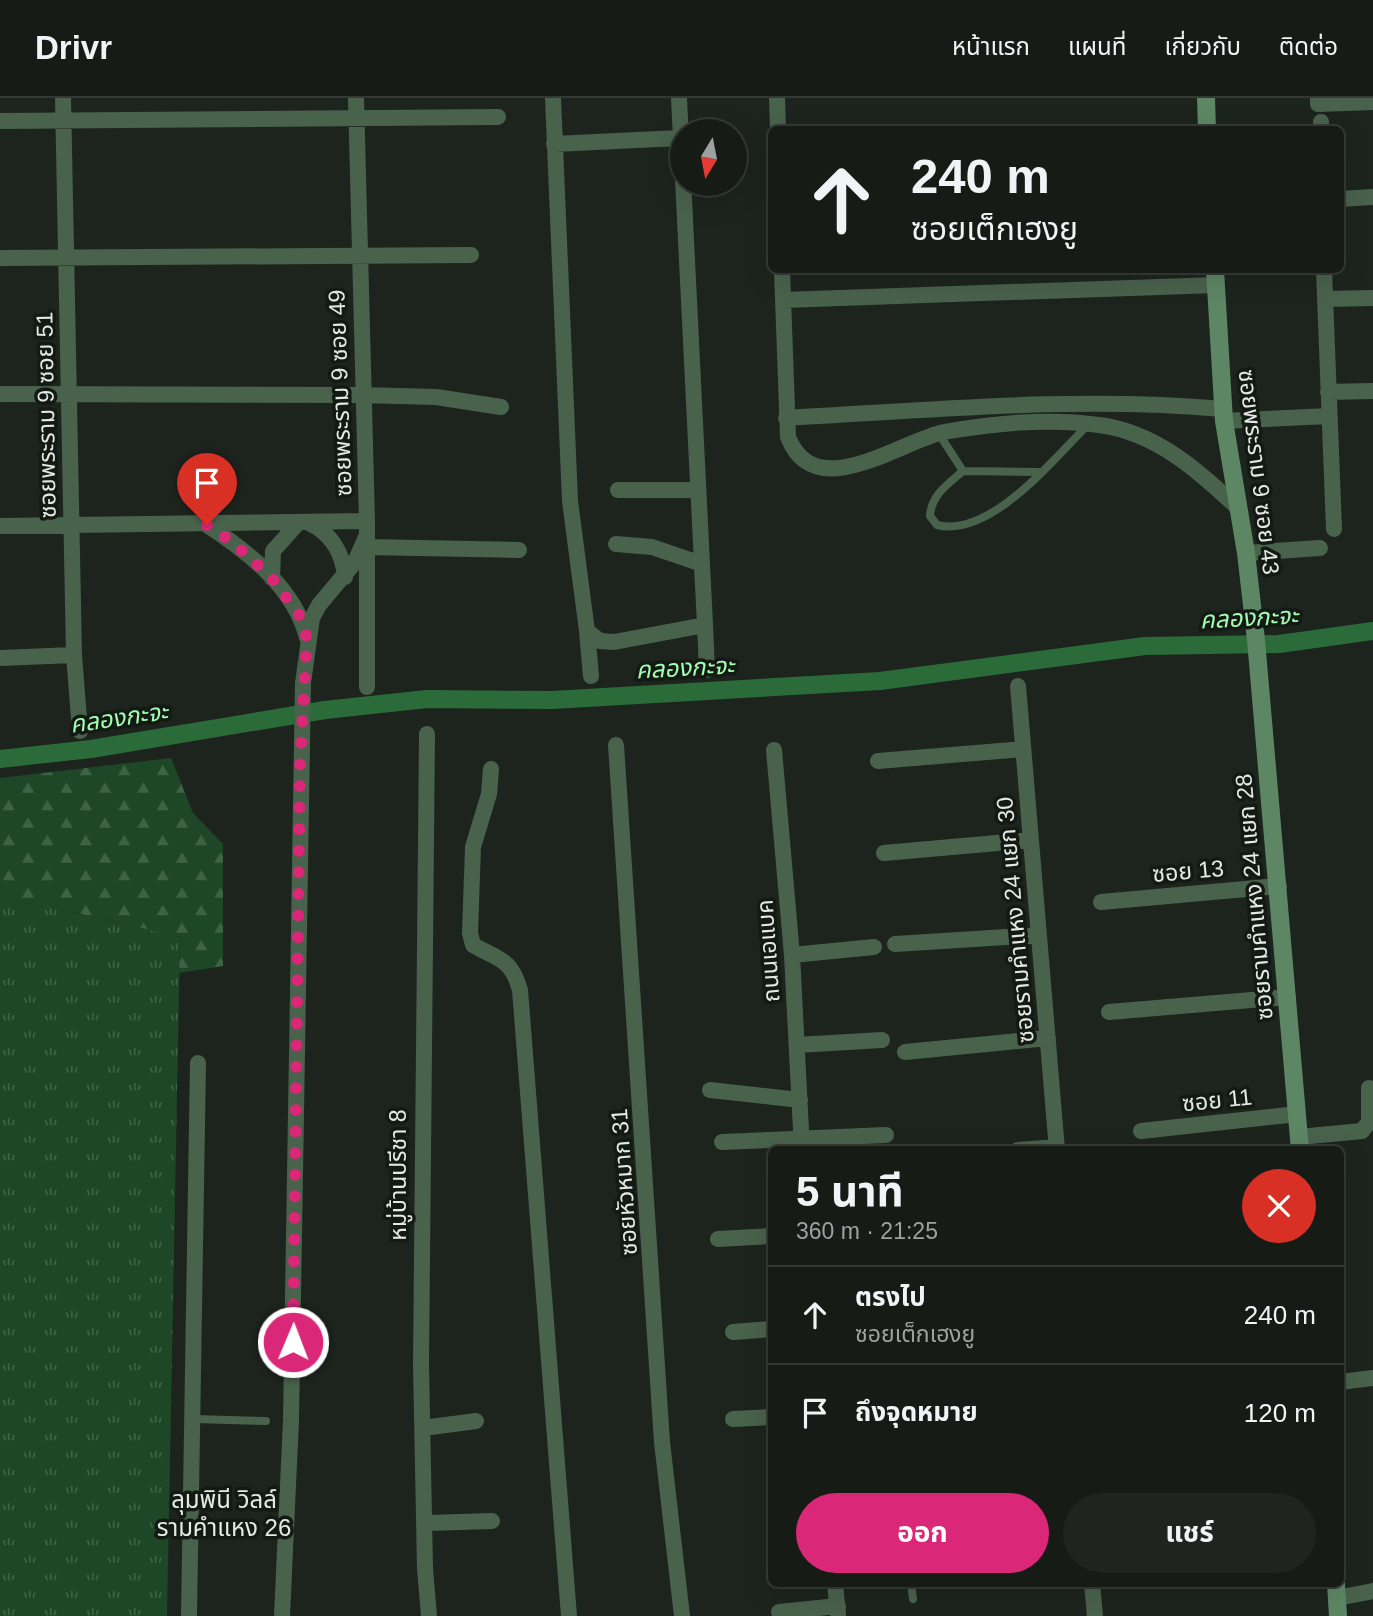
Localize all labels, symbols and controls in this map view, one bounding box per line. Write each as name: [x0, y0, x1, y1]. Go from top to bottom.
text: Drivr: [35, 29, 112, 66]
text: หน้าแรก: [952, 33, 1030, 60]
text: แผนที่: [1068, 33, 1126, 60]
text: เกี่ยวกับ: [1164, 33, 1241, 60]
text: ติดต่อ: [1279, 33, 1338, 60]
north arrow: [670, 119, 747, 196]
map controls: [670, 119, 747, 196]
text: 240 m: [911, 149, 1050, 203]
icon: ahead: [796, 154, 887, 245]
text: ซอยเต็กเฮงยู: [911, 211, 1078, 247]
street label: ซอยพระราม 9 ซอย 49: [323, 289, 357, 497]
street label: ซอยพระราม 9 ซอย 51: [31, 312, 61, 518]
street label: ซอยพระราม 9 ซอย 43: [1234, 368, 1284, 576]
pin: [177, 453, 237, 525]
icon: arrive: [188, 464, 226, 502]
water label: คลองกะจะ: [1199, 601, 1301, 634]
water label: คลองกะจะ: [635, 651, 737, 684]
water label: คลองกะจะ: [68, 697, 171, 738]
street label: ซอยรามคำแหง 24 แยก 28: [1230, 773, 1278, 1021]
street label: ซอยรามคำแหง 24 แยก 30: [991, 796, 1039, 1044]
street label: ซอย 13: [1151, 855, 1225, 887]
street label: ถนนเอแบค: [751, 899, 785, 1003]
street label: ซอย 11: [1181, 1083, 1253, 1117]
street label: ซอยหัวหมาก 31: [606, 1108, 642, 1256]
street label: หมู่บ้านปรีชา 8: [385, 1109, 413, 1241]
text: 5 นาที: [796, 1168, 903, 1215]
button: close: [1242, 1169, 1316, 1243]
text: 360 m · 21:25: [796, 1218, 938, 1244]
text: ตรงไป: [855, 1282, 926, 1312]
icon: ahead: [796, 1296, 834, 1334]
text: 240 m: [1244, 1300, 1316, 1330]
position arrow: [256, 1305, 330, 1379]
text: ซอยเต็กเฮงยู: [855, 1321, 975, 1347]
icon: arrive: [796, 1394, 834, 1432]
text: ถึงจุดหมาย: [855, 1397, 978, 1427]
text: 120 m: [1244, 1398, 1316, 1428]
district label: ลุมพินี วิลล์ รามคำแหง 26: [157, 1486, 291, 1541]
button: ออก: [796, 1493, 1049, 1573]
button: แชร์: [1063, 1493, 1316, 1573]

